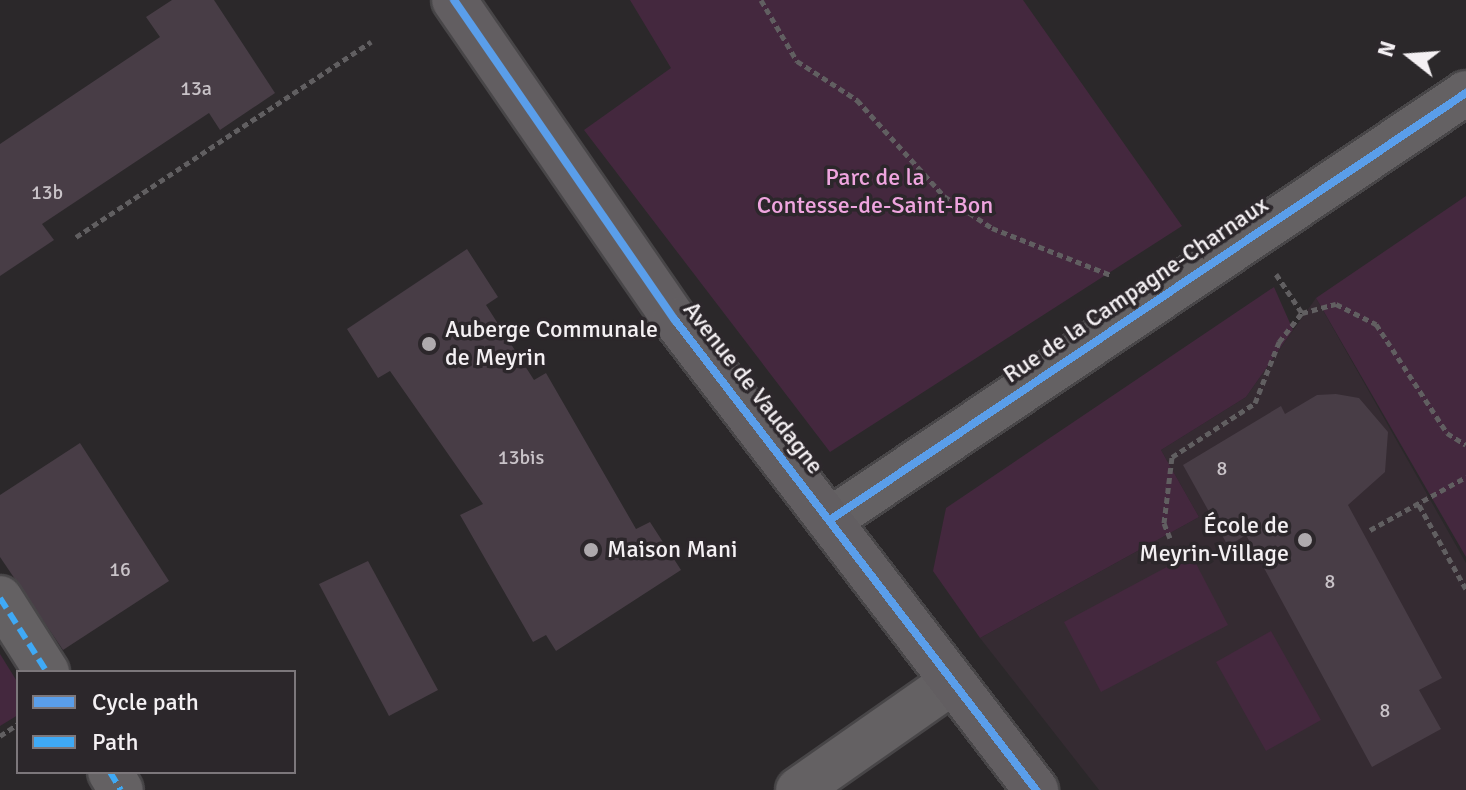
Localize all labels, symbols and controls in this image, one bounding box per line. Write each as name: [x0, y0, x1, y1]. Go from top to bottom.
north arrow: [1370, 16, 1450, 96]
text: N: [1371, 38, 1402, 60]
house number: 13a: [180, 76, 212, 100]
park label: Parc de la Contesse-de-Saint-Bon: [757, 164, 993, 220]
house number: 13b: [31, 180, 63, 204]
street label: Rue de la Campagne-Charnaux: [998, 190, 1274, 390]
street label: Avenue de Vaudagne: [677, 296, 829, 480]
place label: Auberge Communale de Meyrin: [445, 316, 658, 372]
marker: Auberge Communale de Meyrin: [420, 335, 438, 353]
house number: 13bis: [498, 445, 544, 469]
house number: 8: [1217, 456, 1227, 480]
place label: École de Meyrin-Village: [1139, 512, 1289, 568]
marker: École de Meyrin-Village: [1296, 531, 1314, 549]
place label: Maison Mani: [607, 536, 738, 564]
marker: Maison Mani: [582, 541, 600, 559]
house number: 16: [109, 557, 131, 581]
house number: 8: [1325, 569, 1335, 593]
legend: [16, 670, 296, 774]
text: Cycle path: [92, 687, 199, 717]
house number: 8: [1380, 698, 1390, 722]
text: Path: [92, 727, 138, 757]

